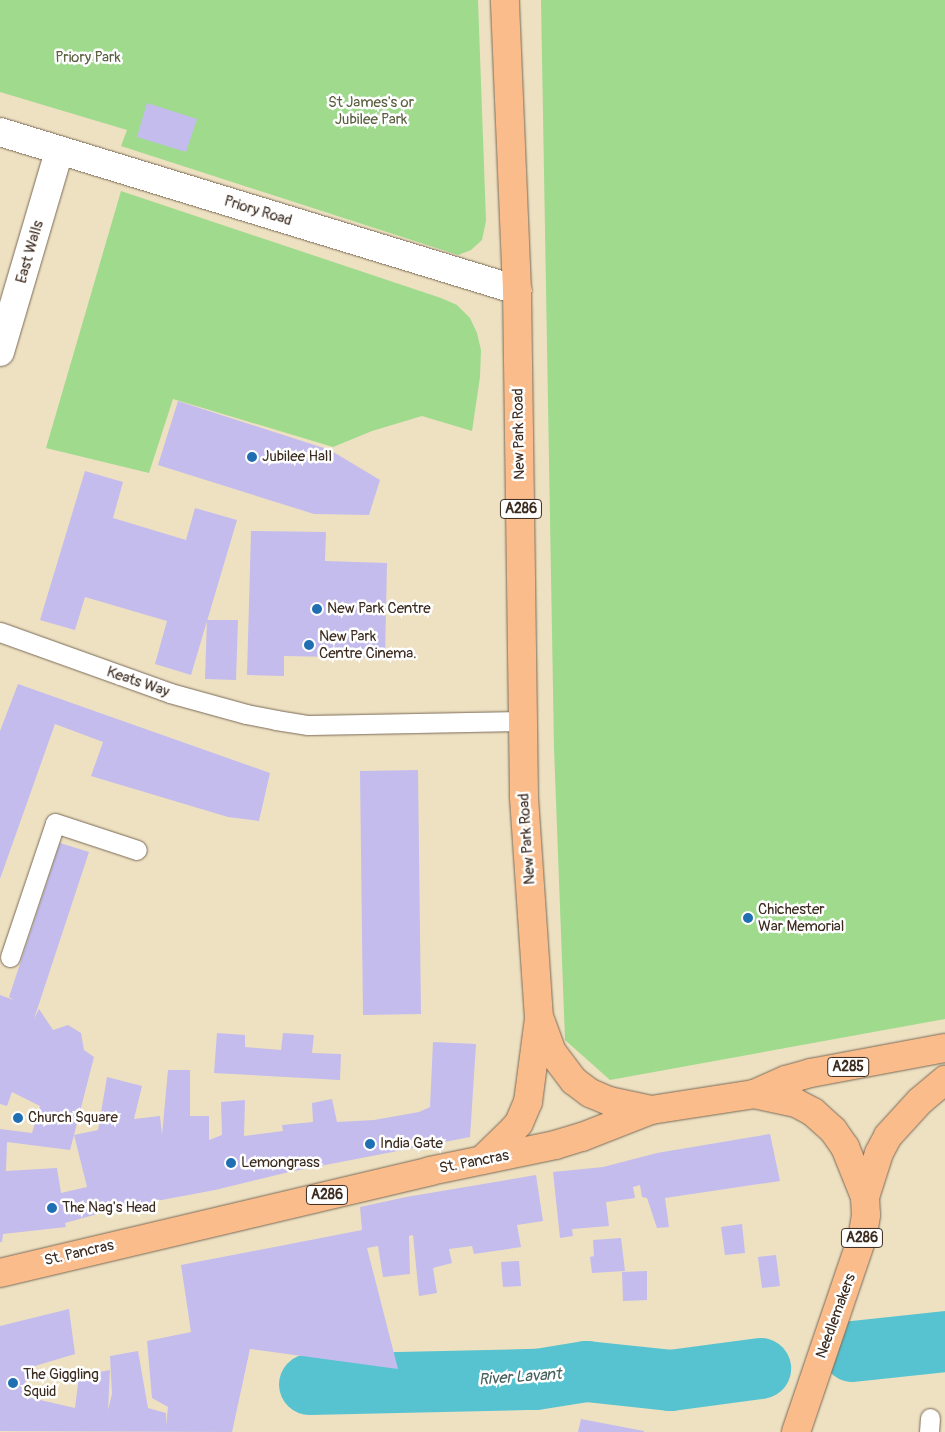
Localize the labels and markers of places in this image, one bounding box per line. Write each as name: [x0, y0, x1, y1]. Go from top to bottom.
place label: Jubilee Hall: [262, 448, 332, 466]
marker: Jubilee Hall: [246, 451, 258, 463]
place label: New Park Centre: [327, 600, 431, 618]
marker: New Park Centre: [311, 603, 323, 615]
place label: New Park Centre Cinema.: [319, 627, 417, 662]
marker: New Park Centre Cinema.: [303, 639, 315, 651]
place label: Chichester War Memorial: [758, 900, 844, 935]
marker: Chichester War Memorial: [742, 912, 754, 924]
place label: Church Square: [28, 1109, 118, 1127]
marker: Church Square: [12, 1112, 24, 1124]
place label: India Gate: [380, 1135, 443, 1153]
marker: India Gate: [364, 1138, 376, 1150]
place label: Lemongrass: [241, 1154, 320, 1172]
marker: Lemongrass: [225, 1157, 237, 1169]
place label: The Nag's Head: [62, 1199, 156, 1217]
marker: The Nag's Head: [46, 1202, 58, 1214]
place label: The Giggling Squid: [23, 1365, 99, 1400]
marker: The Giggling Squid: [7, 1377, 19, 1389]

